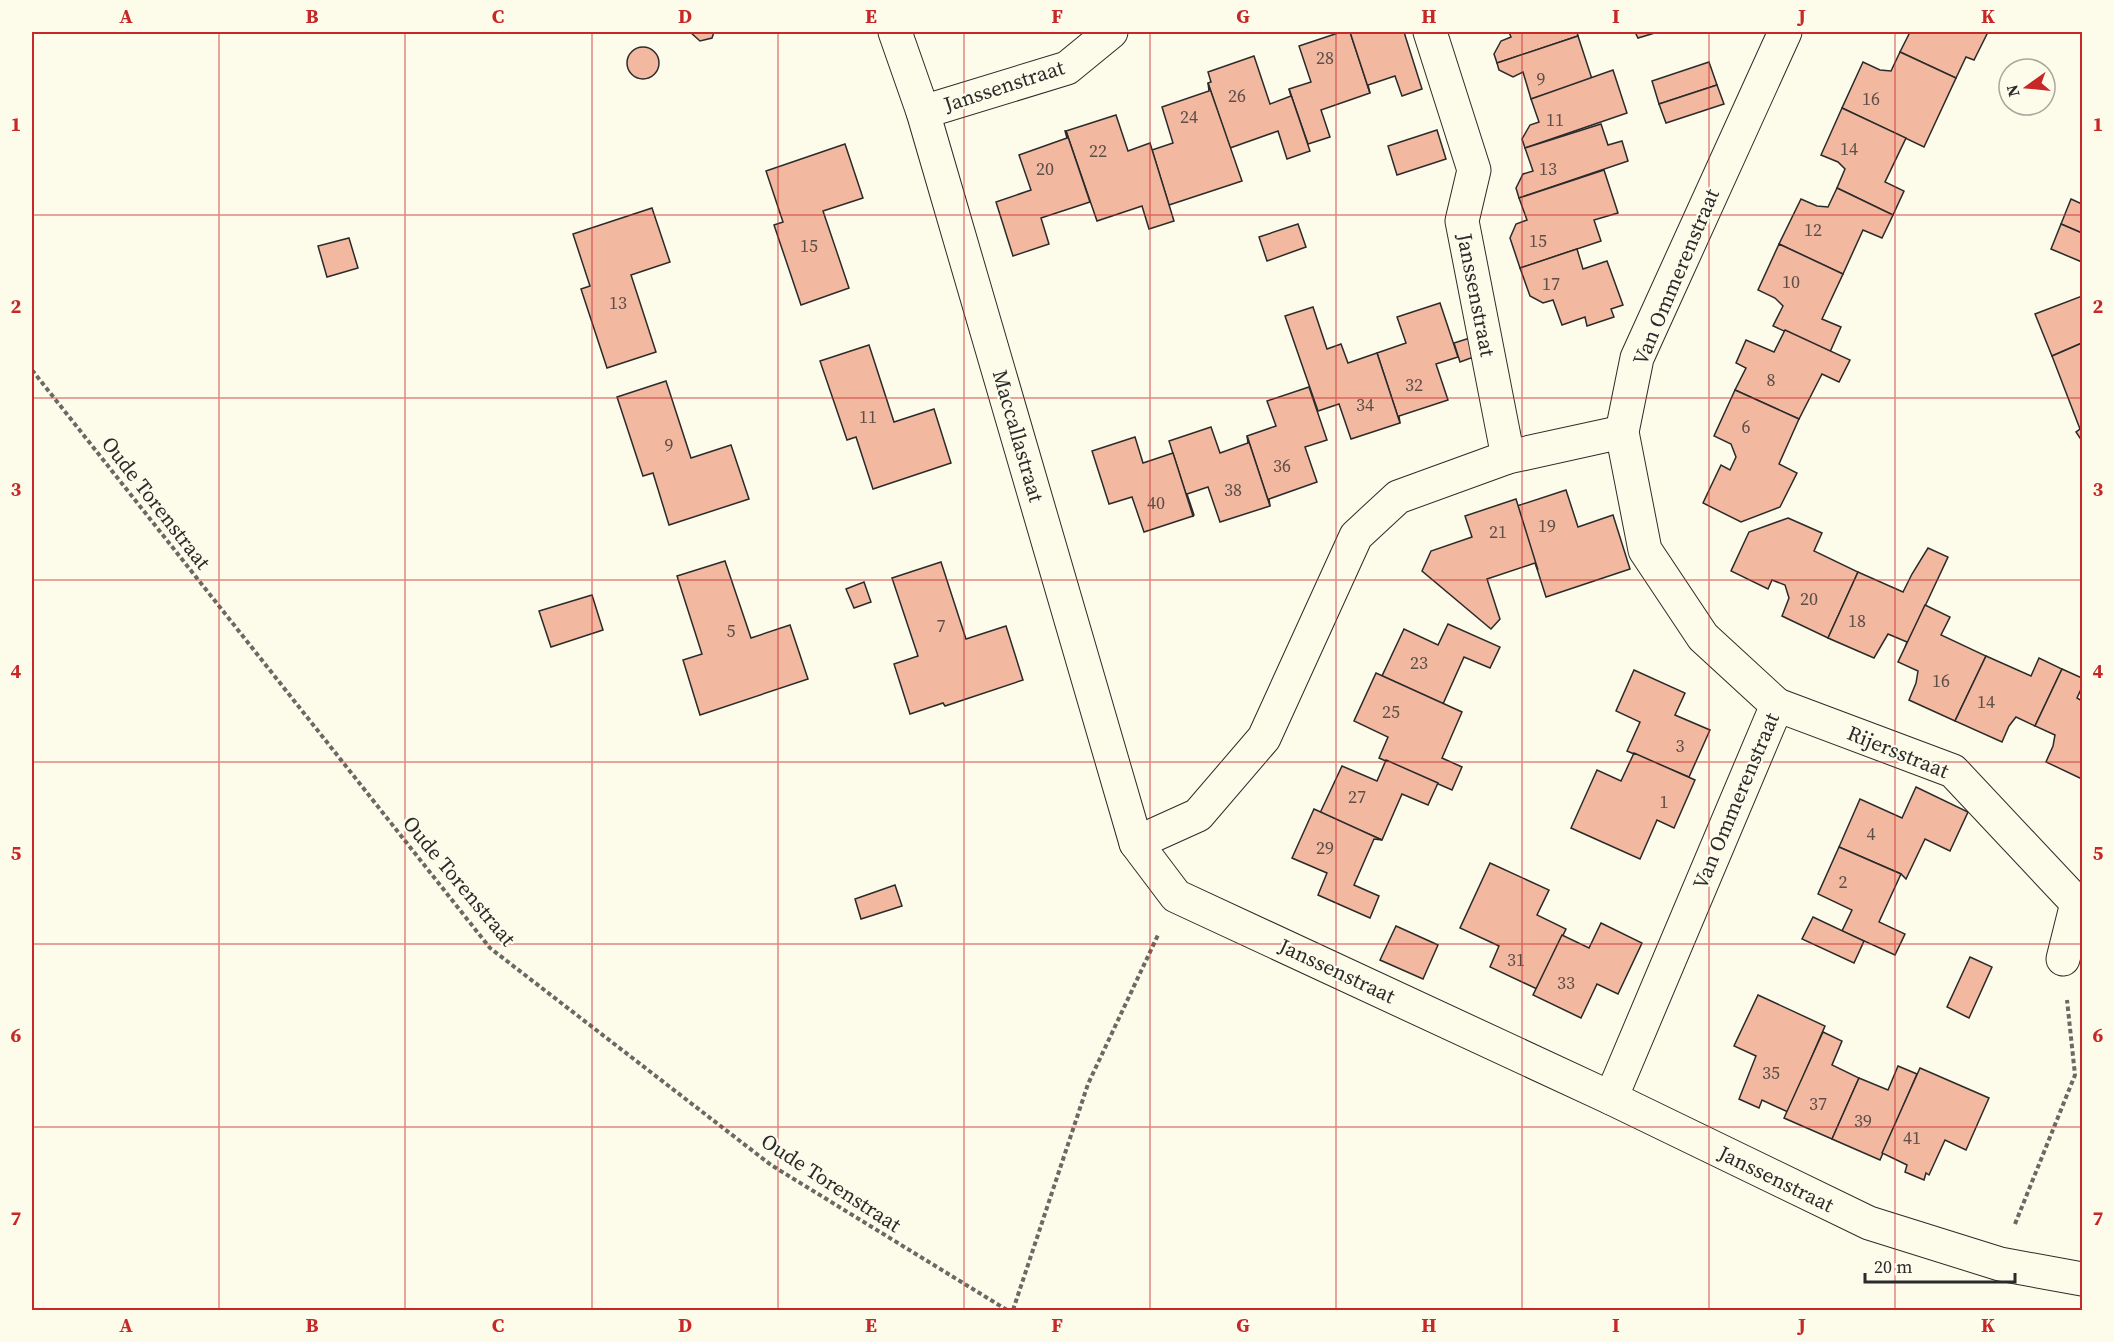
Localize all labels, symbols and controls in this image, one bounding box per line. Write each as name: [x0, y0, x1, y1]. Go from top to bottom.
text: A: [119, 2, 133, 30]
text: B: [305, 2, 319, 30]
text: C: [492, 2, 504, 30]
text: D: [678, 2, 692, 30]
text: E: [865, 2, 877, 30]
text: F: [1051, 2, 1063, 30]
text: G: [1236, 2, 1250, 30]
text: H: [1421, 2, 1437, 30]
text: I: [1612, 2, 1620, 30]
text: J: [1796, 2, 1806, 30]
text: K: [1981, 2, 1995, 30]
house number: 28: [1316, 45, 1334, 70]
street label: Janssenstraat: [939, 52, 1068, 119]
north arrow: [1997, 57, 2057, 117]
house number: 9: [1537, 66, 1546, 91]
text: N: [2000, 82, 2025, 99]
house number: 26: [1228, 83, 1246, 108]
house number: 16: [1862, 86, 1880, 111]
house number: 24: [1180, 104, 1198, 129]
house number: 11: [1546, 107, 1564, 132]
text: 1: [11, 110, 21, 138]
text: 1: [2093, 110, 2103, 138]
house number: 14: [1840, 136, 1858, 161]
house number: 22: [1089, 138, 1107, 163]
house number: 20: [1036, 156, 1054, 181]
house number: 13: [1539, 156, 1557, 181]
street label: Van Ommerenstraat: [1625, 184, 1726, 369]
house number: 12: [1804, 217, 1822, 242]
house number: 15: [1529, 228, 1547, 253]
street label: Janssenstraat: [1450, 230, 1503, 359]
house number: 15: [800, 233, 818, 258]
house number: 10: [1782, 269, 1800, 294]
house number: 17: [1542, 271, 1560, 296]
house number: 13: [609, 290, 627, 315]
text: 2: [11, 292, 22, 320]
text: 2: [2093, 292, 2104, 320]
street label: Maccallastraat: [986, 366, 1051, 505]
house number: 8: [1767, 367, 1776, 392]
house number: 32: [1405, 372, 1423, 397]
house number: 34: [1356, 392, 1374, 417]
house number: 11: [859, 404, 877, 429]
house number: 6: [1742, 414, 1751, 439]
street label: Oude Torenstraat: [95, 430, 218, 575]
house number: 9: [665, 432, 674, 457]
house number: 36: [1273, 453, 1291, 478]
text: 3: [11, 475, 22, 503]
text: 3: [2093, 475, 2104, 503]
house number: 38: [1224, 477, 1242, 502]
house number: 40: [1147, 490, 1165, 515]
house number: 19: [1538, 513, 1556, 538]
house number: 21: [1489, 519, 1507, 544]
house number: 20: [1800, 586, 1818, 611]
house number: 18: [1848, 608, 1866, 633]
house number: 7: [937, 613, 946, 638]
house number: 5: [727, 618, 736, 643]
house number: 23: [1410, 650, 1428, 675]
text: 4: [11, 657, 22, 685]
text: 4: [2093, 657, 2104, 685]
house number: 16: [1932, 668, 1950, 693]
house number: 14: [1977, 689, 1995, 714]
house number: 25: [1382, 699, 1400, 724]
street label: Van Ommerenstraat: [1685, 708, 1786, 893]
street label: Rijersstraat: [1843, 718, 1953, 785]
house number: 3: [1676, 733, 1685, 758]
house number: 27: [1348, 784, 1366, 809]
house number: 1: [1660, 789, 1669, 814]
street label: Oude Torenstraat: [396, 809, 523, 952]
house number: 4: [1867, 821, 1876, 846]
house number: 29: [1316, 835, 1334, 860]
text: 5: [11, 839, 22, 867]
text: 5: [2093, 839, 2104, 867]
house number: 2: [1839, 869, 1848, 894]
street label: Janssenstraat: [1273, 931, 1400, 1010]
house number: 31: [1507, 947, 1525, 972]
house number: 33: [1557, 970, 1575, 995]
text: 6: [11, 1021, 22, 1049]
text: 6: [2093, 1021, 2104, 1049]
house number: 35: [1762, 1060, 1780, 1085]
house number: 37: [1809, 1091, 1827, 1116]
house number: 39: [1854, 1108, 1872, 1133]
house number: 41: [1903, 1125, 1921, 1150]
street label: Oude Torenstraat: [756, 1126, 907, 1239]
street label: Janssenstraat: [1713, 1138, 1839, 1219]
text: 7: [11, 1204, 22, 1232]
text: 7: [2093, 1204, 2104, 1232]
scale bar: [1865, 1246, 2015, 1284]
text: 20 m: [1874, 1254, 1912, 1279]
text: A: [119, 1311, 133, 1339]
text: B: [305, 1311, 319, 1339]
text: C: [492, 1311, 504, 1339]
text: D: [678, 1311, 692, 1339]
text: E: [865, 1311, 877, 1339]
text: F: [1051, 1311, 1063, 1339]
text: G: [1236, 1311, 1250, 1339]
text: H: [1421, 1311, 1437, 1339]
text: I: [1612, 1311, 1620, 1339]
text: J: [1796, 1311, 1806, 1339]
text: K: [1981, 1311, 1995, 1339]

